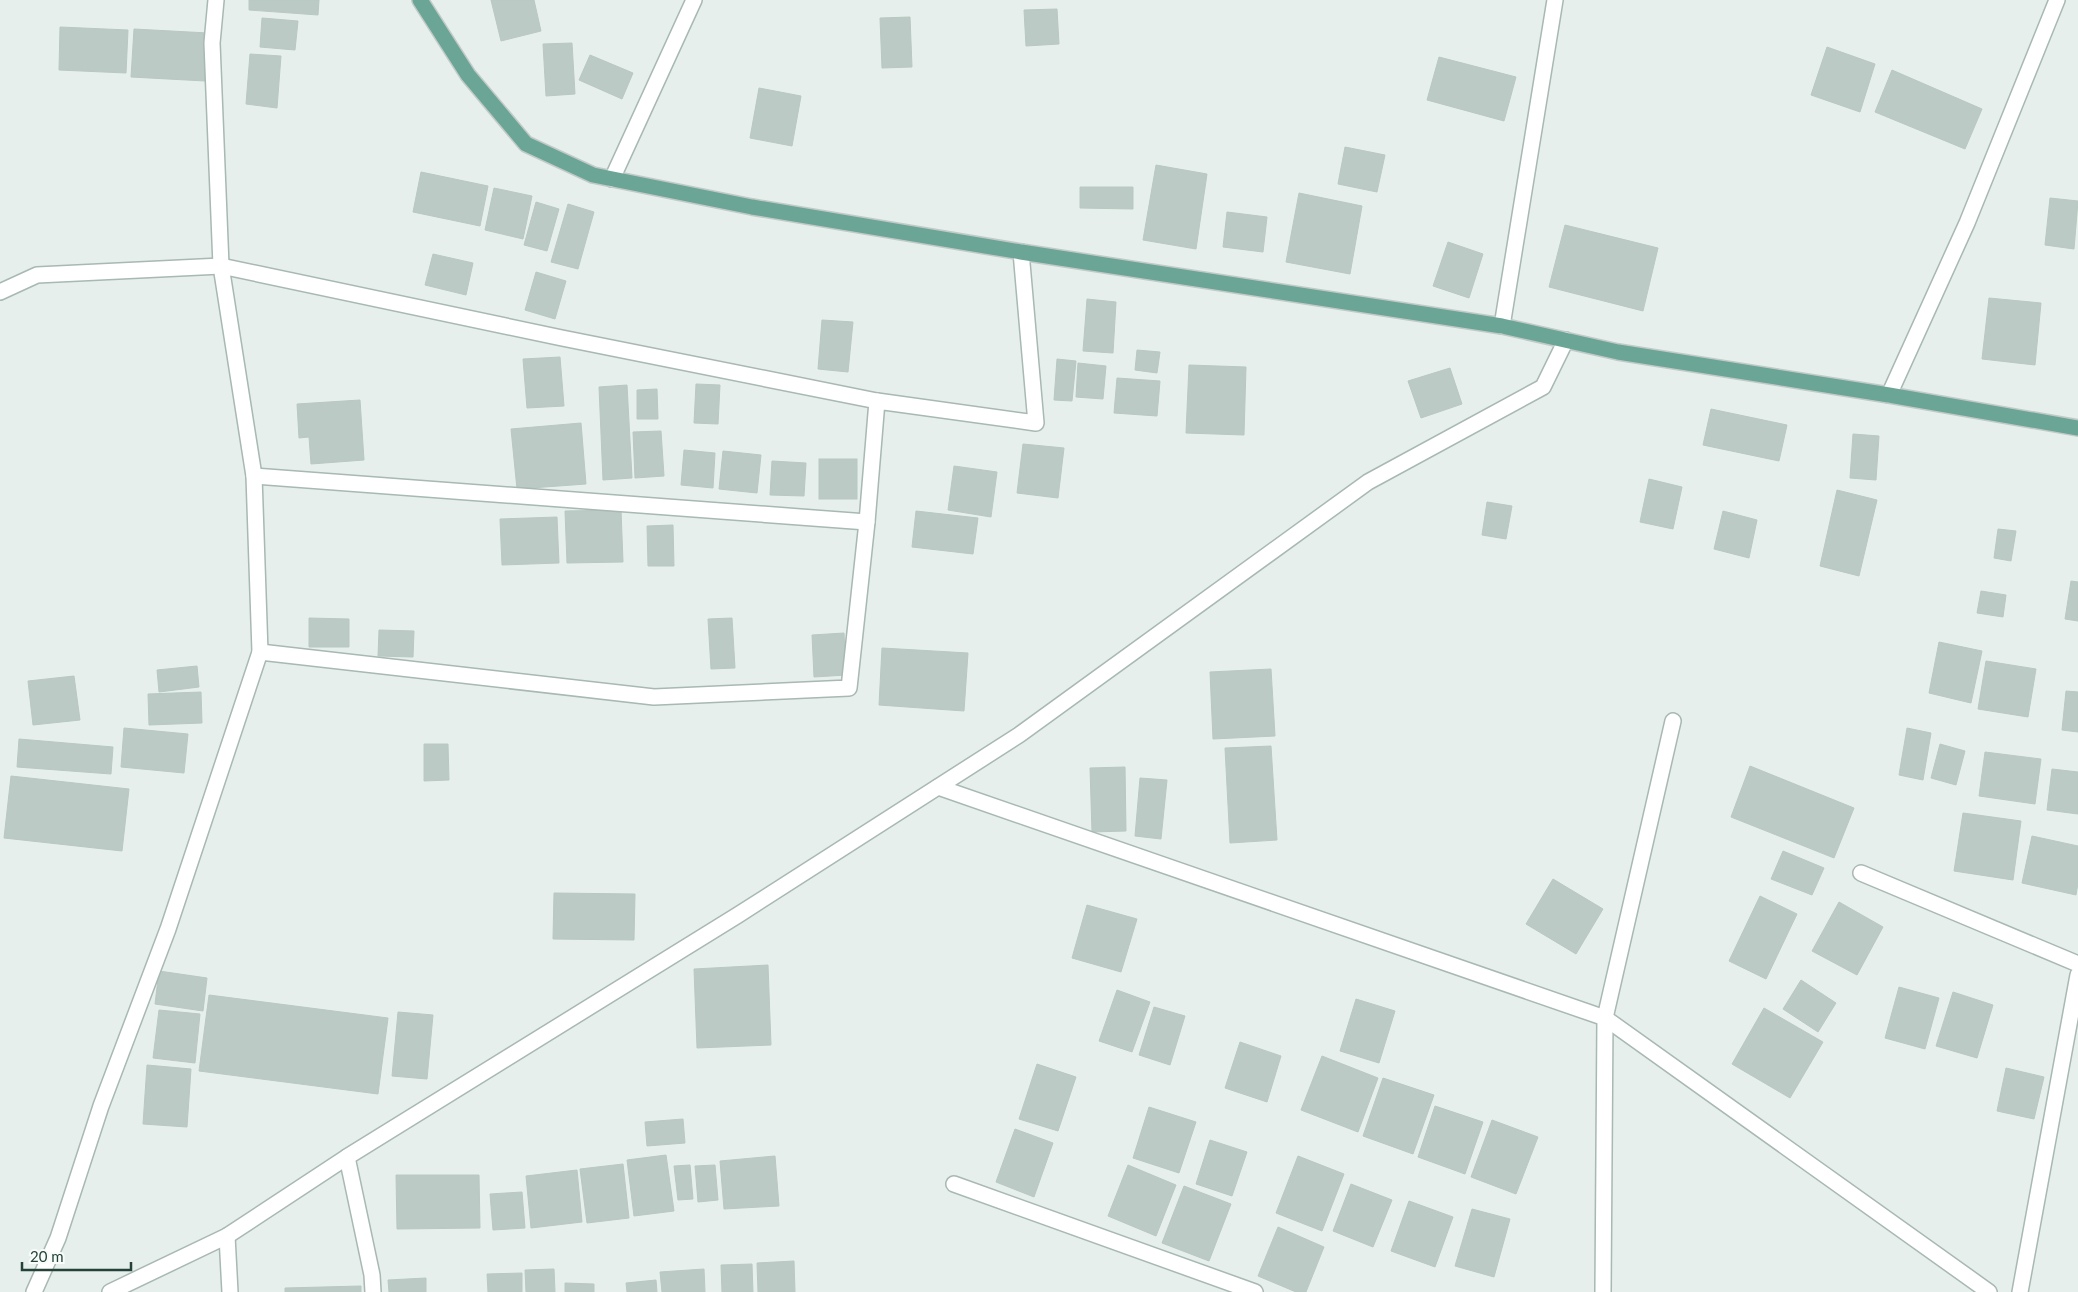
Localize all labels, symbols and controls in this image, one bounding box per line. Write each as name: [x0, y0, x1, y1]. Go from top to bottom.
scale bar: [22, 1240, 131, 1272]
text: 20 m: [30, 1247, 64, 1265]

